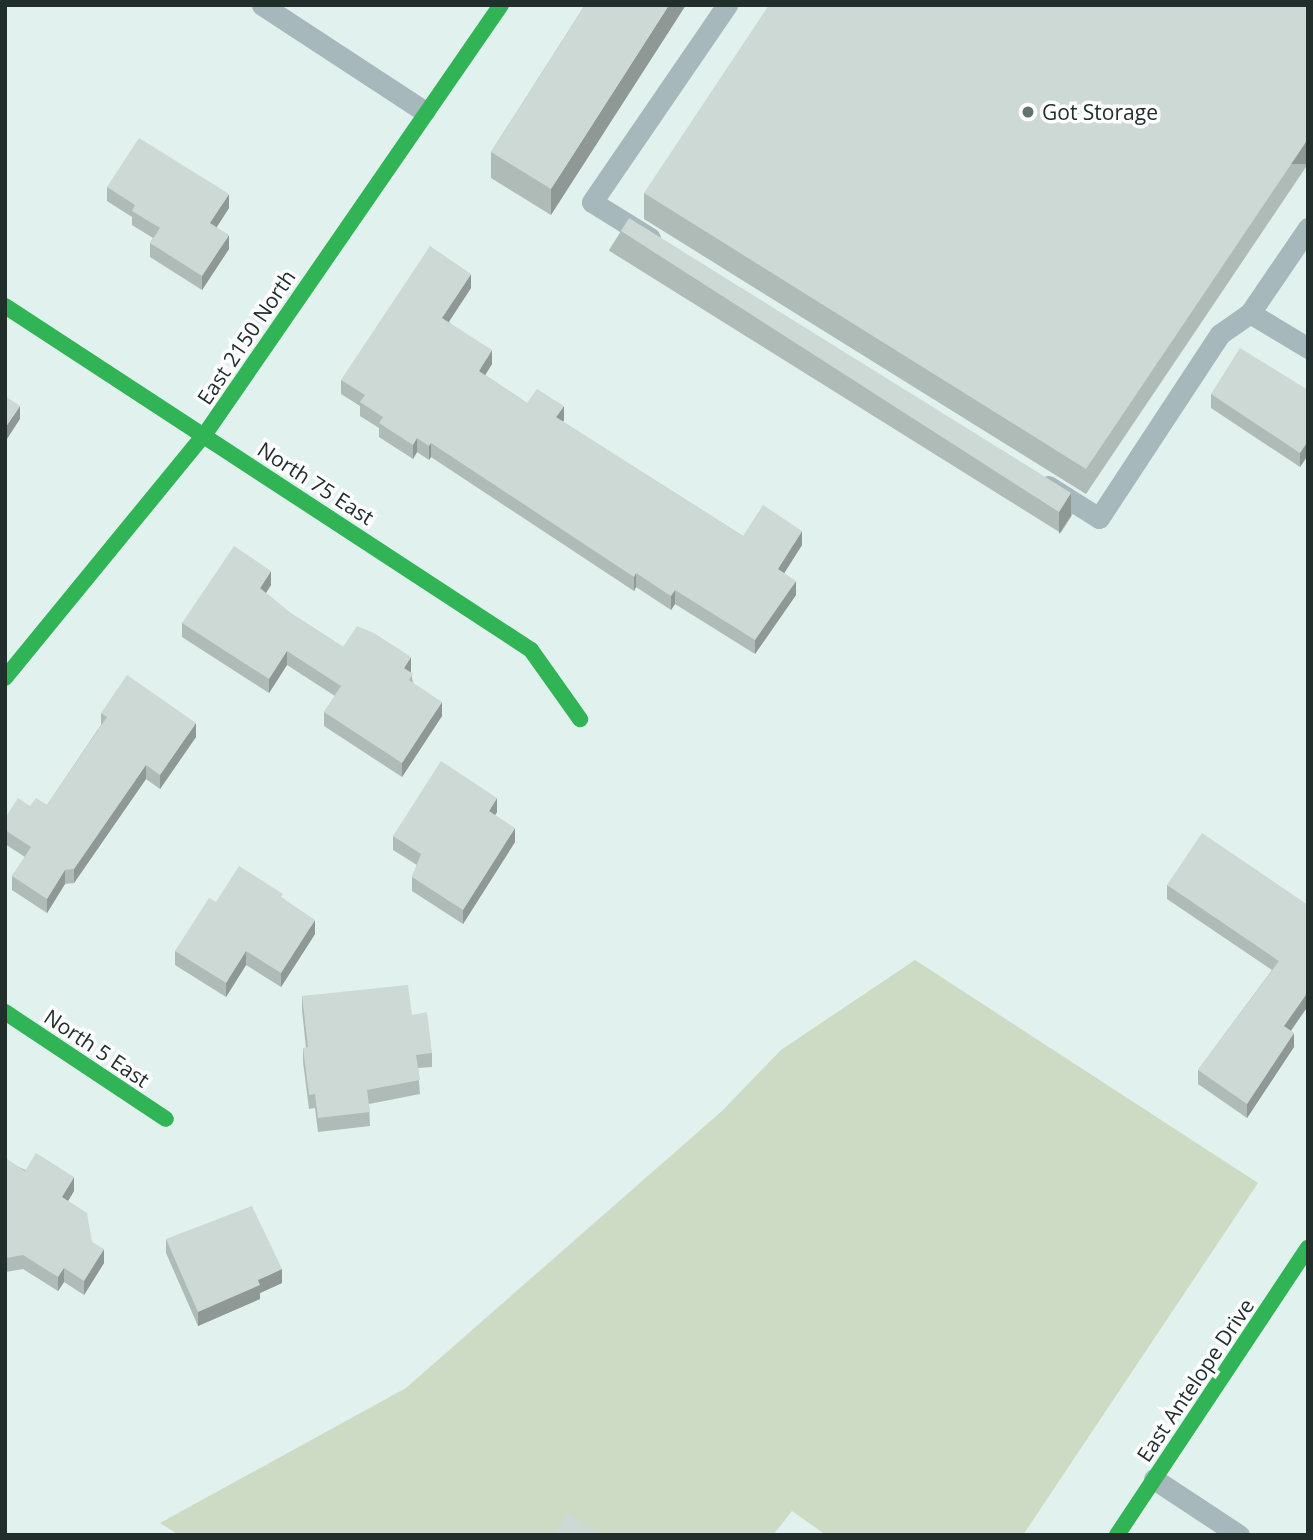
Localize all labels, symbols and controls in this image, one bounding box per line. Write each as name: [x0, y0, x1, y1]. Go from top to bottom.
place label: Got Storage: [1042, 99, 1158, 125]
marker: Got Storage: [1020, 104, 1036, 120]
street label: East 2150 North: [192, 265, 300, 409]
street label: North 75 East: [253, 436, 379, 530]
street label: North 5 East: [40, 1004, 154, 1092]
street label: East Antelope Drive: [1131, 1294, 1259, 1466]

